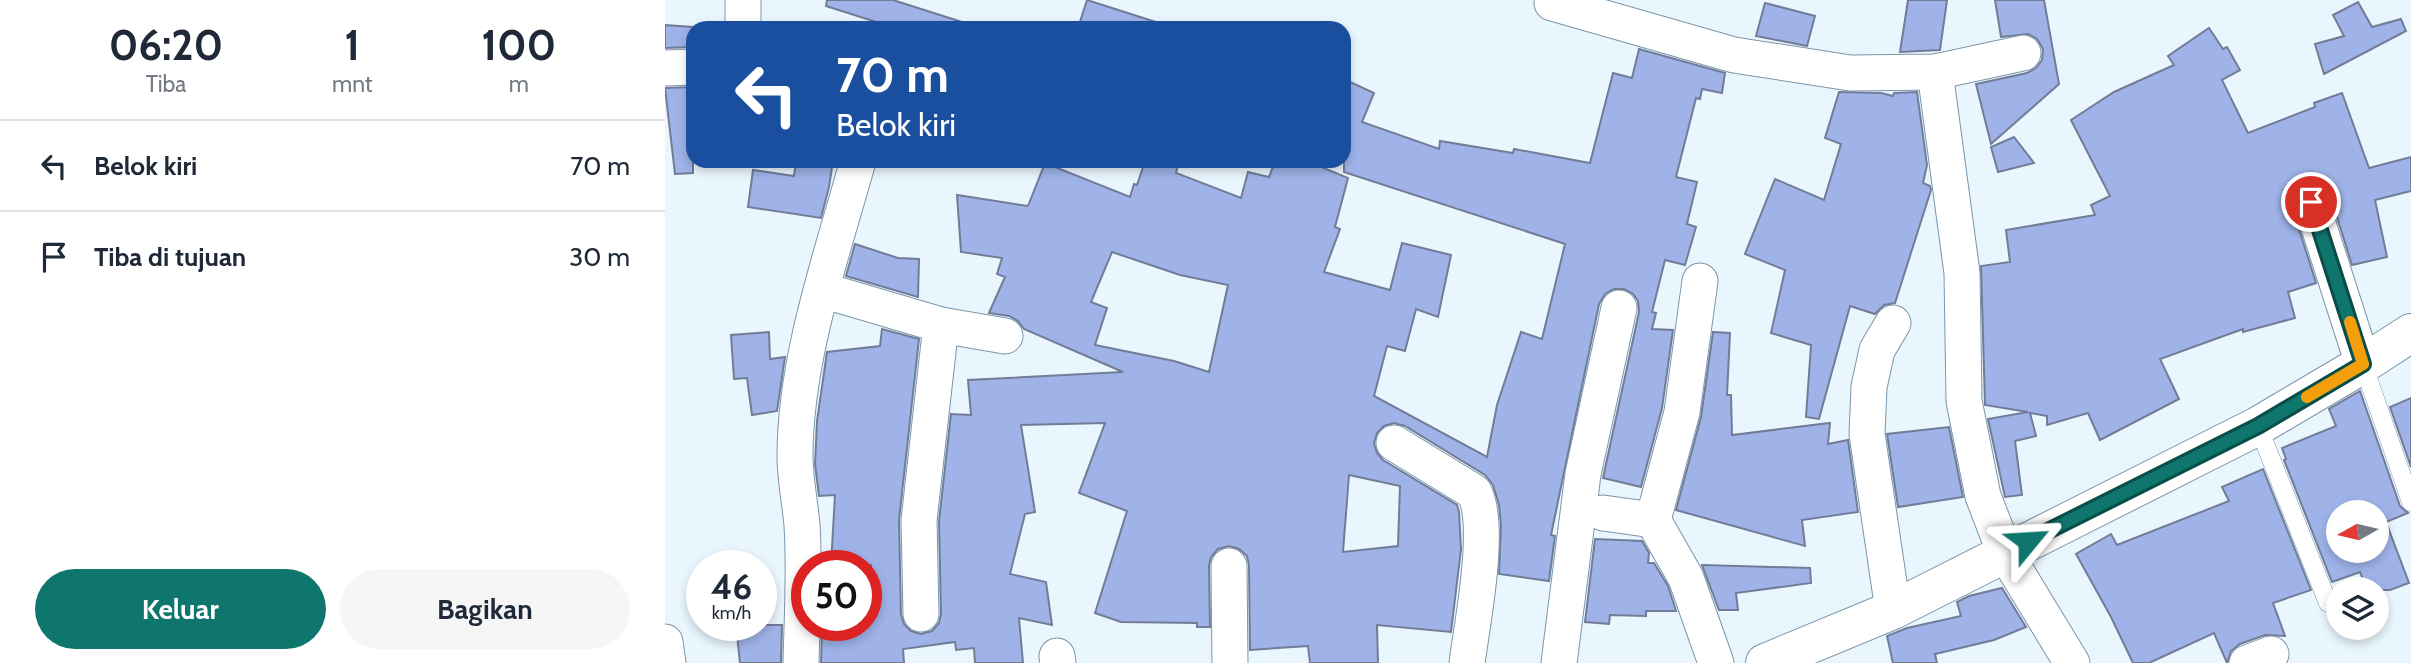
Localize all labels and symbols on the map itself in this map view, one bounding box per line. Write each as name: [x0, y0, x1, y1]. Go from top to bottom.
pin: [2281, 172, 2341, 232]
north arrow: [2326, 500, 2389, 564]
position arrow: [1991, 504, 2065, 578]
speed limit sign: 50: [791, 550, 882, 641]

